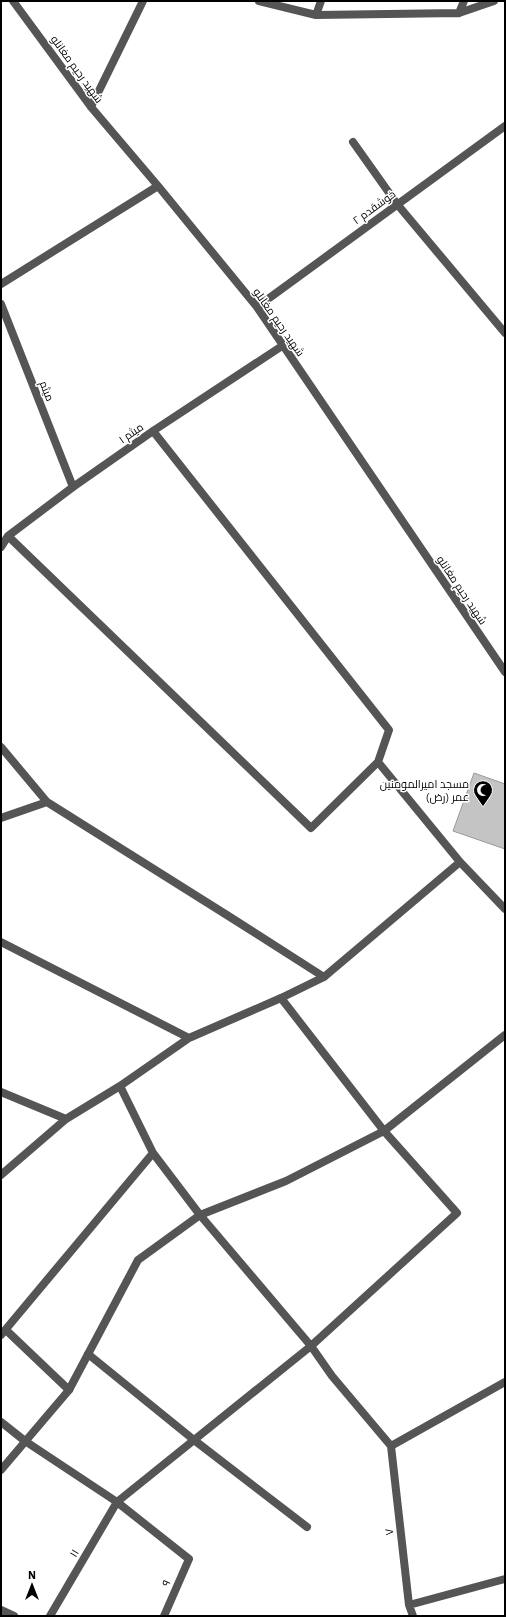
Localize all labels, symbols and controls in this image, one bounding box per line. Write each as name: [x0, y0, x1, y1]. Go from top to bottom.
street label: شهید رحیم مغانلو: [47, 32, 106, 106]
street label: ۲ خوشقدم: [350, 187, 399, 228]
street label: شهید رحیم مغانلو: [249, 285, 308, 359]
street label: میثم: [36, 379, 57, 404]
street label: ۱ میثم: [116, 420, 147, 447]
street label: شهید رحیم مغانلو: [433, 553, 490, 628]
place label: مسجد امیرالمومنین عمر (رض): [380, 777, 469, 804]
mosque icon: مسجد امیرالمومنین عمر (رض): [472, 779, 494, 807]
street label: ۷: [382, 1528, 396, 1536]
street label: ۱۱: [66, 1546, 82, 1560]
north arrow: [12, 1565, 52, 1605]
text: N: [28, 1568, 36, 1582]
street label: ۹: [158, 1578, 174, 1588]

